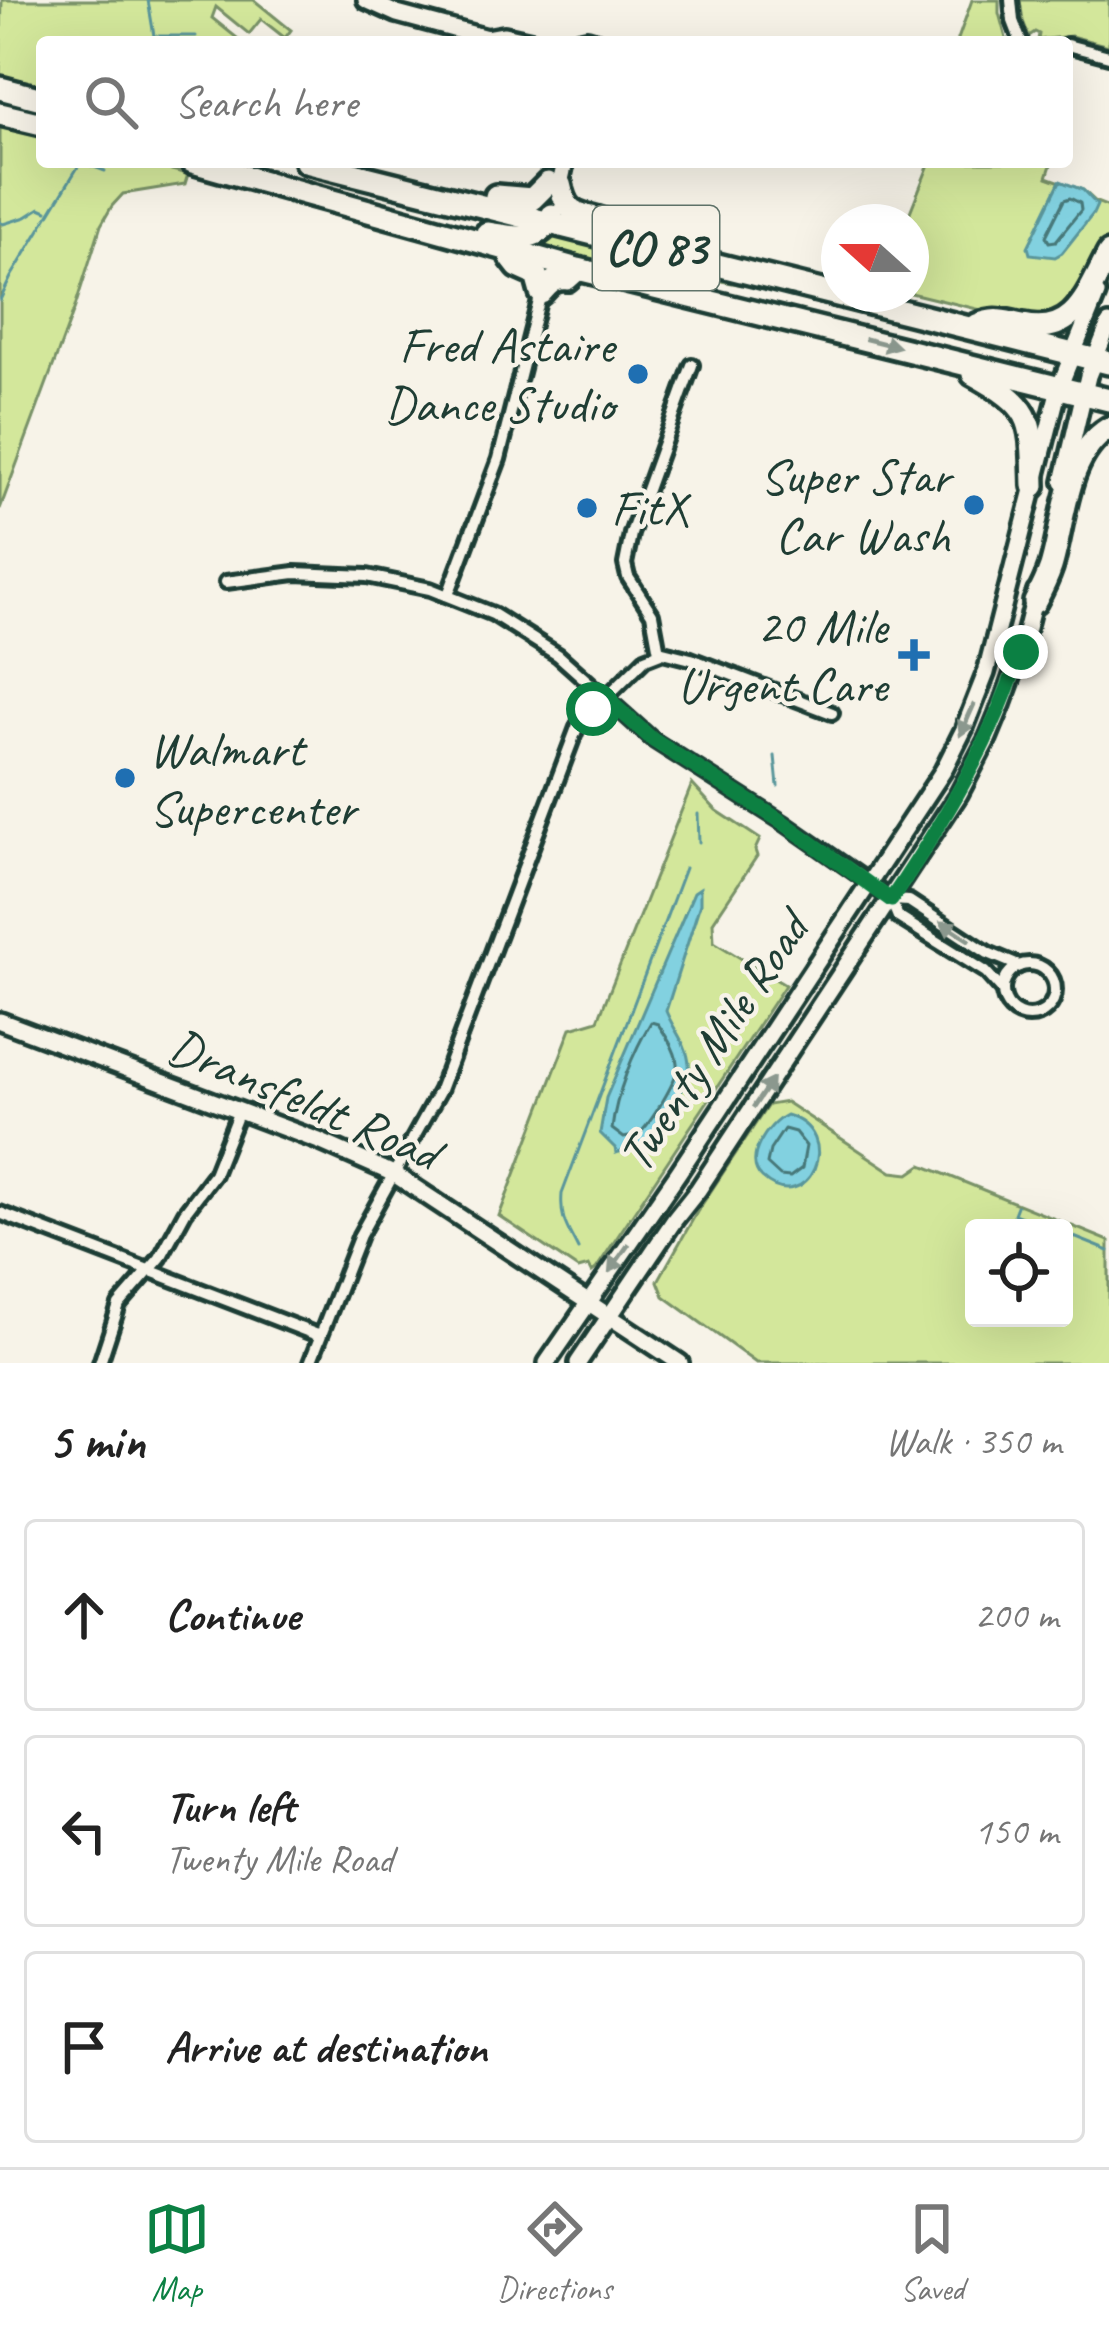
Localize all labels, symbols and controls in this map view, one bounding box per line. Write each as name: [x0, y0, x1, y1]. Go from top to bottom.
search box: [36, 36, 1073, 168]
icon: search: [78, 69, 144, 135]
text: Search here: [174, 74, 357, 131]
north arrow: [821, 204, 929, 312]
road number: CO 83: [593, 206, 719, 290]
place label: Fred Astaire Dance Studio: [384, 313, 619, 436]
one-way arrow: [864, 334, 901, 353]
marker: Fred Astaire Dance Studio: [625, 361, 651, 387]
place label: Super Star Car Wash: [760, 444, 955, 567]
place label: FitX: [611, 476, 692, 540]
marker: Super Star Car Wash: [961, 492, 987, 518]
marker: FitX: [574, 495, 600, 521]
place label: 20 Mile Urgent Care: [677, 594, 890, 717]
route end: [994, 625, 1048, 679]
marker: 20 Mile Urgent Care: [898, 639, 930, 671]
route start: [566, 682, 620, 736]
one-way arrow: [957, 702, 977, 737]
place label: Walmart Supercenter: [149, 717, 360, 840]
marker: Walmart Supercenter: [112, 765, 138, 791]
street label: Twenty Mile Road: [603, 895, 827, 1184]
one-way arrow: [938, 921, 971, 943]
street label: Dransfeldt Road: [159, 1013, 456, 1188]
one-way arrow: [751, 1076, 773, 1109]
map controls: [965, 1219, 1073, 1327]
button: locate: [965, 1219, 1073, 1327]
one-way arrow: [608, 1242, 631, 1275]
text: 5 min: [48, 1409, 145, 1473]
text: Walk · 350 m: [885, 1417, 1061, 1466]
icon: ahead: [51, 1582, 117, 1648]
text: Continue: [165, 1587, 299, 1644]
text: 200 m: [974, 1591, 1058, 1640]
text: Turn left: [165, 1778, 295, 1835]
icon: left: [51, 1798, 117, 1864]
text: 150 m: [974, 1807, 1058, 1856]
text: Twenty Mile Road: [165, 1835, 393, 1884]
icon: arrive: [51, 2014, 117, 2080]
text: Arrive at destination: [165, 2019, 487, 2076]
tab: Map: [144, 2196, 210, 2310]
tab: Directions: [497, 2196, 612, 2310]
tab: Saved: [899, 2196, 965, 2310]

